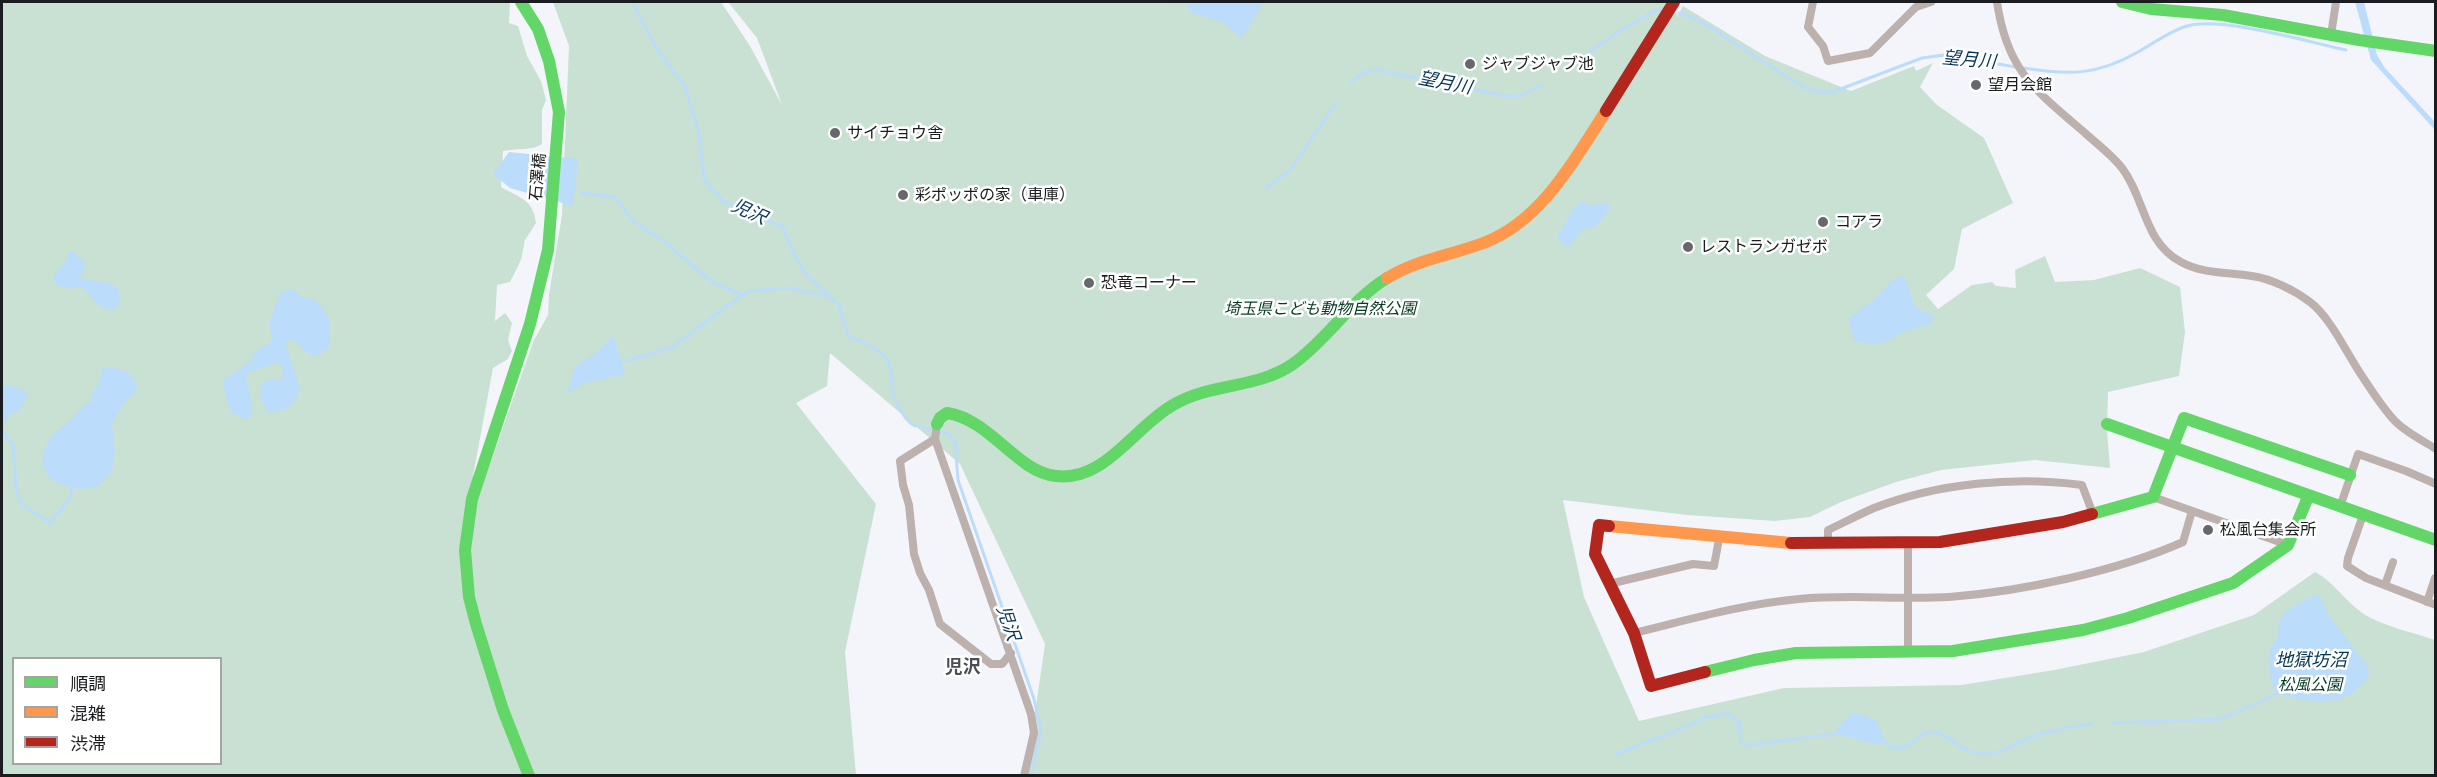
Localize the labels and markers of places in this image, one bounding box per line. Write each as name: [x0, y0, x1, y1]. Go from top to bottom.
place label: ジャブジャブ池: [1482, 54, 1594, 74]
marker: ジャブジャブ池: [1463, 57, 1477, 71]
place label: 望月会館: [1988, 75, 2052, 95]
marker: 望月会館: [1969, 78, 1983, 92]
place label: サイチョウ舎: [847, 123, 943, 143]
marker: サイチョウ舎: [828, 126, 842, 140]
place label: 彩ポッポの家（車庫）: [915, 185, 1075, 205]
marker: 彩ポッポの家（車庫）: [896, 188, 910, 202]
place label: コアラ: [1835, 212, 1883, 232]
marker: コアラ: [1816, 215, 1830, 229]
place label: レストランガゼボ: [1700, 237, 1828, 257]
marker: レストランガゼボ: [1681, 240, 1695, 254]
place label: 恐竜コーナー: [1101, 273, 1197, 293]
marker: 恐竜コーナー: [1082, 276, 1096, 290]
place label: 松風台集会所: [2220, 520, 2316, 540]
marker: 松風台集会所: [2201, 523, 2215, 537]

